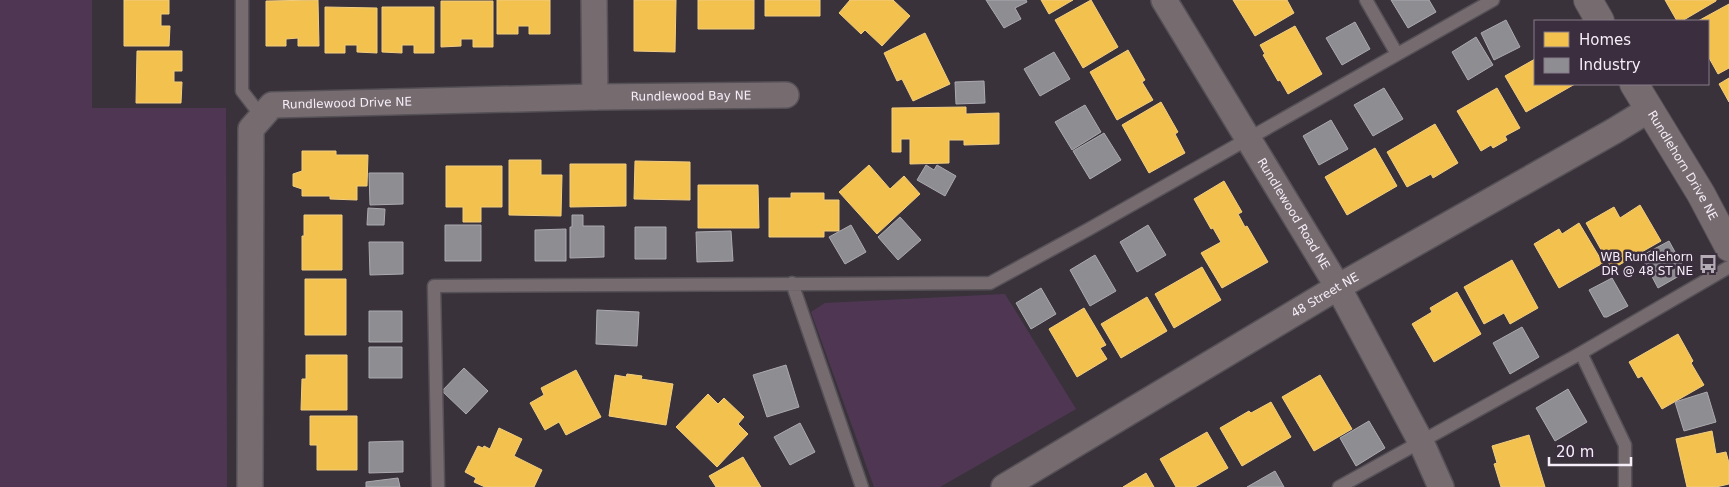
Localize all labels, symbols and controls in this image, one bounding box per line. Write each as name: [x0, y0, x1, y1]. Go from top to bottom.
legend: [1534, 20, 1709, 85]
text: Homes: [1579, 31, 1631, 49]
text: Industry: [1579, 56, 1641, 74]
street label: Rundlewood Bay NE: [631, 88, 751, 104]
street label: Rundlewood Drive NE: [282, 95, 412, 112]
street label: Rundlehorn Drive NE: [1645, 108, 1721, 223]
street label: Rundlewood Road NE: [1254, 155, 1333, 272]
place label: WB Rundlehorn DR @ 48 ST NE: [1600, 250, 1693, 278]
bus stop icon: WB Rundlehorn DR @ 48 ST NE: [1697, 253, 1719, 275]
street label: 48 Street NE: [1289, 270, 1361, 320]
scale bar: [1549, 434, 1632, 466]
text: 20 m: [1556, 443, 1594, 461]

